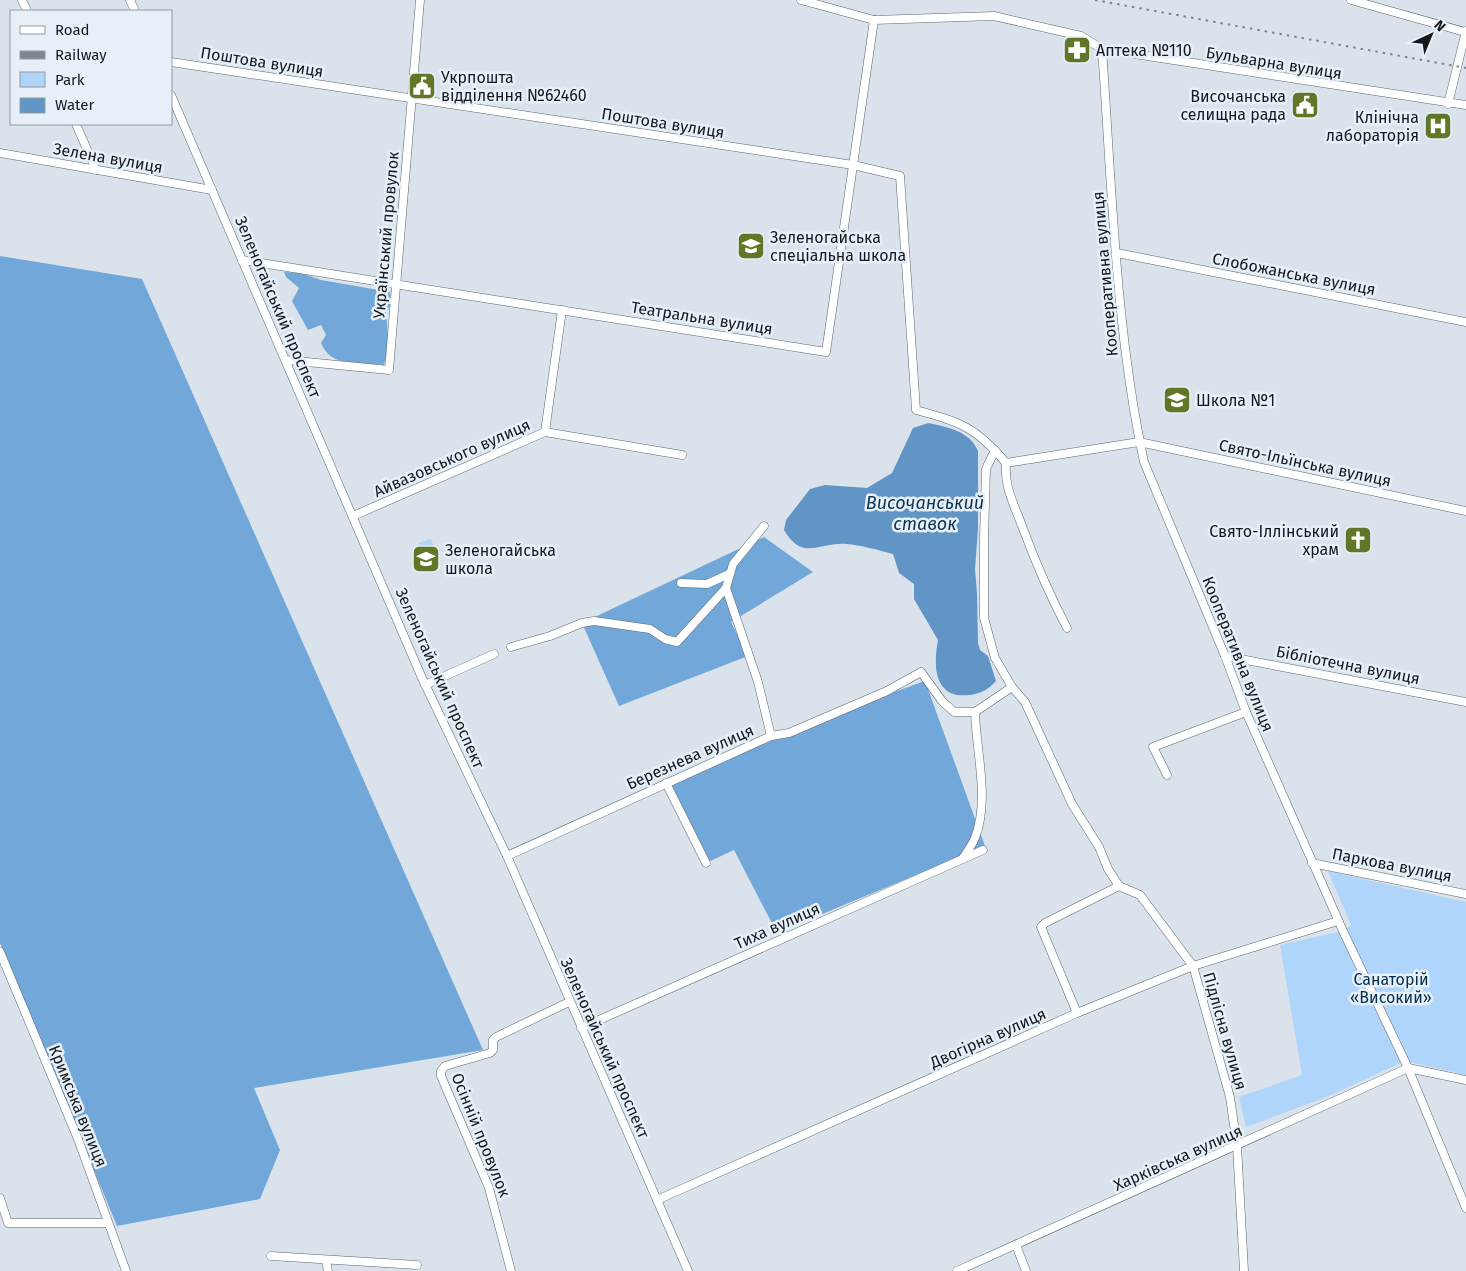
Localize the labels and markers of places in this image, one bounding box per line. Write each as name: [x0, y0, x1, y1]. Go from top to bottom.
pharmacy icon: Аптека №110: [1062, 35, 1092, 65]
place label: Аптека №110: [1096, 41, 1192, 60]
place label: Укрпошта відділення №62460: [441, 68, 587, 105]
public building icon: Укрпошта відділення №62460: [407, 71, 437, 101]
place label: Височанська селищна рада: [1180, 87, 1286, 124]
public building icon: Височанська селищна рада: [1290, 90, 1320, 120]
place label: Клінічна лабораторія: [1326, 108, 1419, 145]
hospital icon: Клінічна лабораторія: [1423, 111, 1453, 141]
place label: Зеленогайська спеціальна школа: [770, 228, 906, 265]
school or university icon: Зеленогайська спеціальна школа: [736, 231, 766, 261]
school or university icon: Школа №1: [1162, 385, 1192, 415]
place label: Школа №1: [1196, 391, 1275, 410]
place label: Свято-Іллінський храм: [1209, 522, 1339, 559]
church icon: Свято-Іллінський храм: [1343, 525, 1373, 555]
place label: Зеленогайська школа: [445, 541, 556, 578]
school or university icon: Зеленогайська школа: [411, 544, 441, 574]

